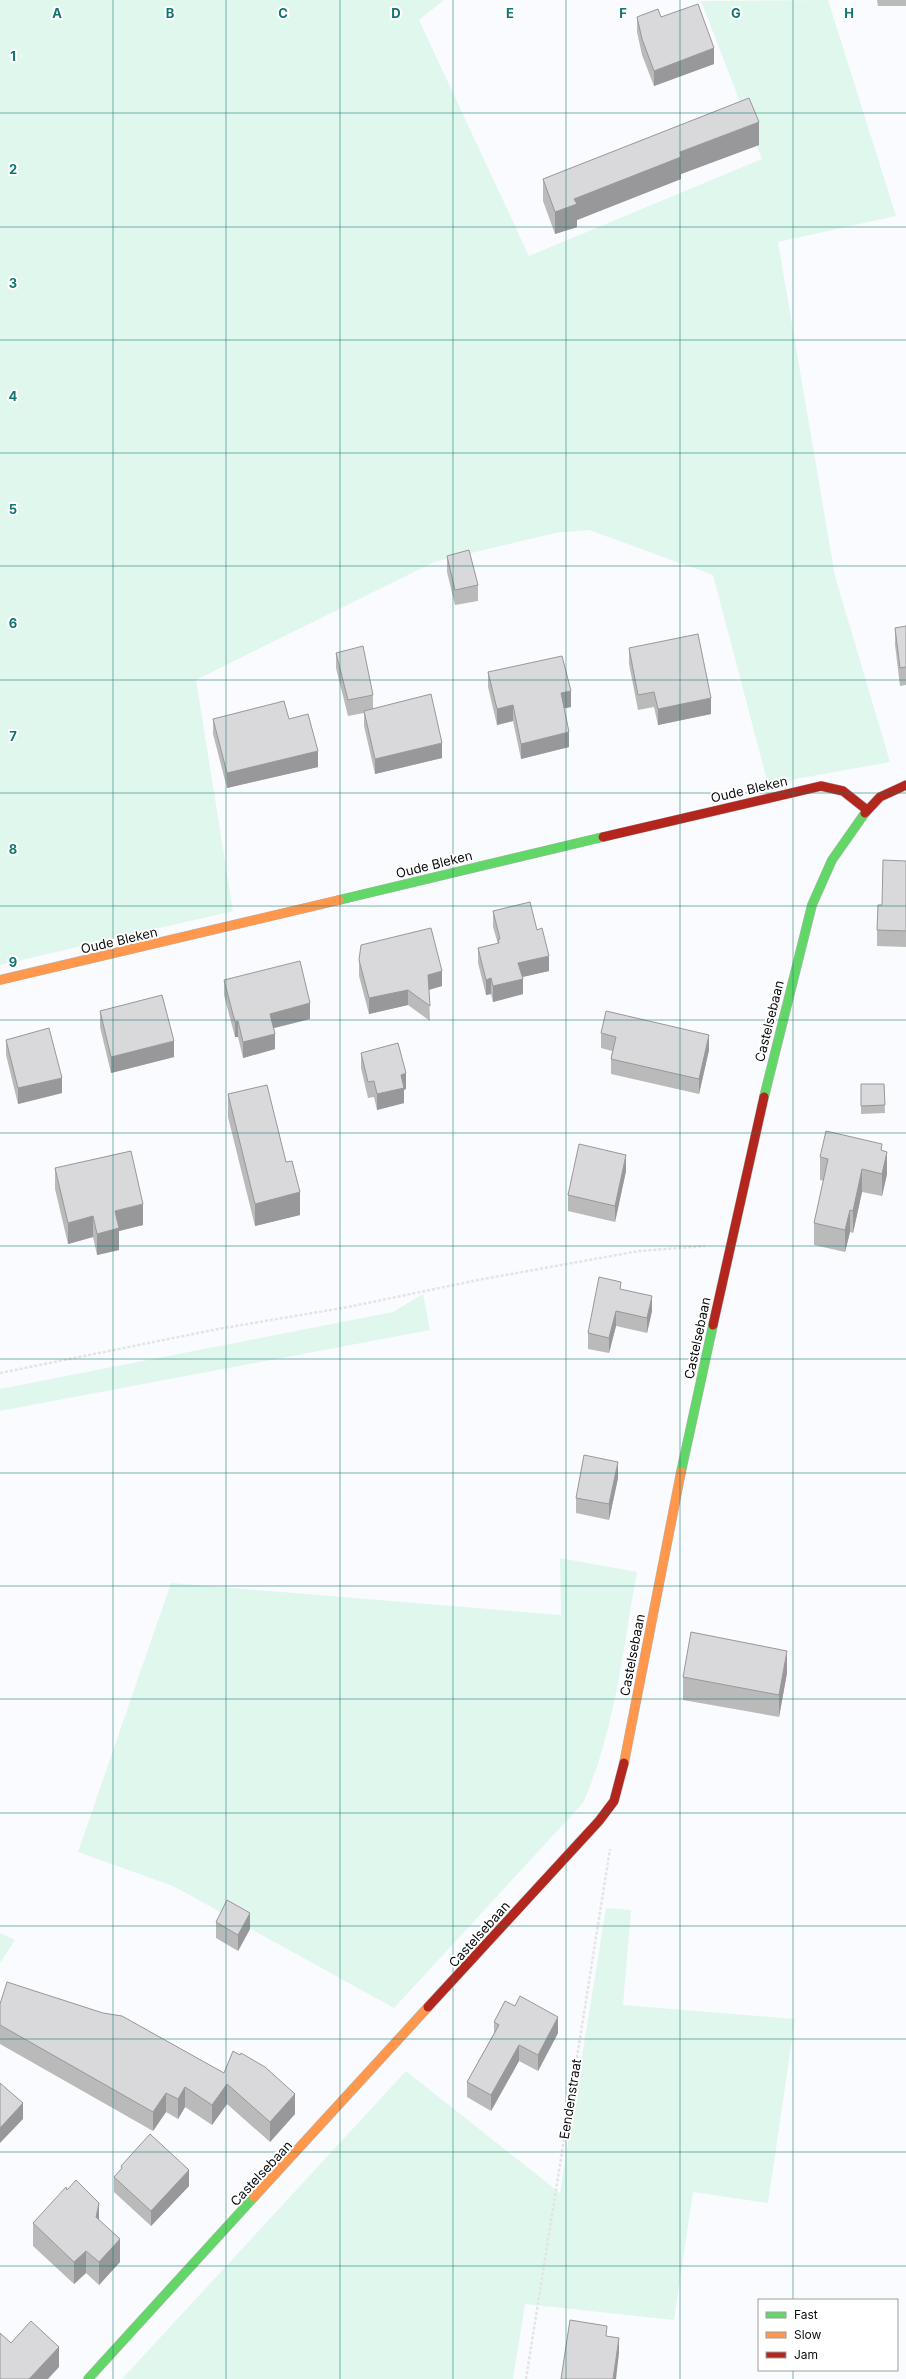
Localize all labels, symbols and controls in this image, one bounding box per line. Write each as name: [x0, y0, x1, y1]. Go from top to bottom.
text: A: [52, 5, 62, 21]
text: B: [166, 5, 175, 21]
text: C: [278, 5, 288, 21]
text: D: [391, 5, 401, 21]
text: E: [506, 5, 514, 21]
text: F: [619, 5, 627, 21]
text: G: [731, 5, 741, 21]
text: H: [844, 5, 854, 21]
text: 1: [10, 48, 16, 64]
text: 2: [9, 161, 17, 177]
text: 3: [9, 275, 17, 291]
text: 4: [9, 388, 18, 404]
text: 5: [9, 501, 17, 517]
text: 6: [9, 615, 17, 631]
text: 7: [9, 728, 17, 744]
street label: Oude Bleken: [709, 772, 789, 806]
text: 8: [9, 841, 17, 857]
street label: Oude Bleken: [394, 847, 474, 881]
street label: Oude Bleken: [79, 923, 159, 957]
text: 9: [9, 954, 17, 970]
street label: Castelsebaan: [751, 979, 787, 1063]
street label: Castelsebaan: [681, 1296, 713, 1380]
street label: Castelsebaan: [616, 1613, 648, 1697]
street label: Castelsebaan: [445, 1898, 513, 1970]
street label: Eendenstraat: [556, 2058, 584, 2140]
street label: Castelsebaan: [227, 2137, 295, 2209]
legend: [758, 2299, 898, 2371]
text: Fast: [794, 2307, 818, 2322]
text: Slow: [794, 2327, 822, 2342]
text: Jam: [794, 2347, 818, 2362]

